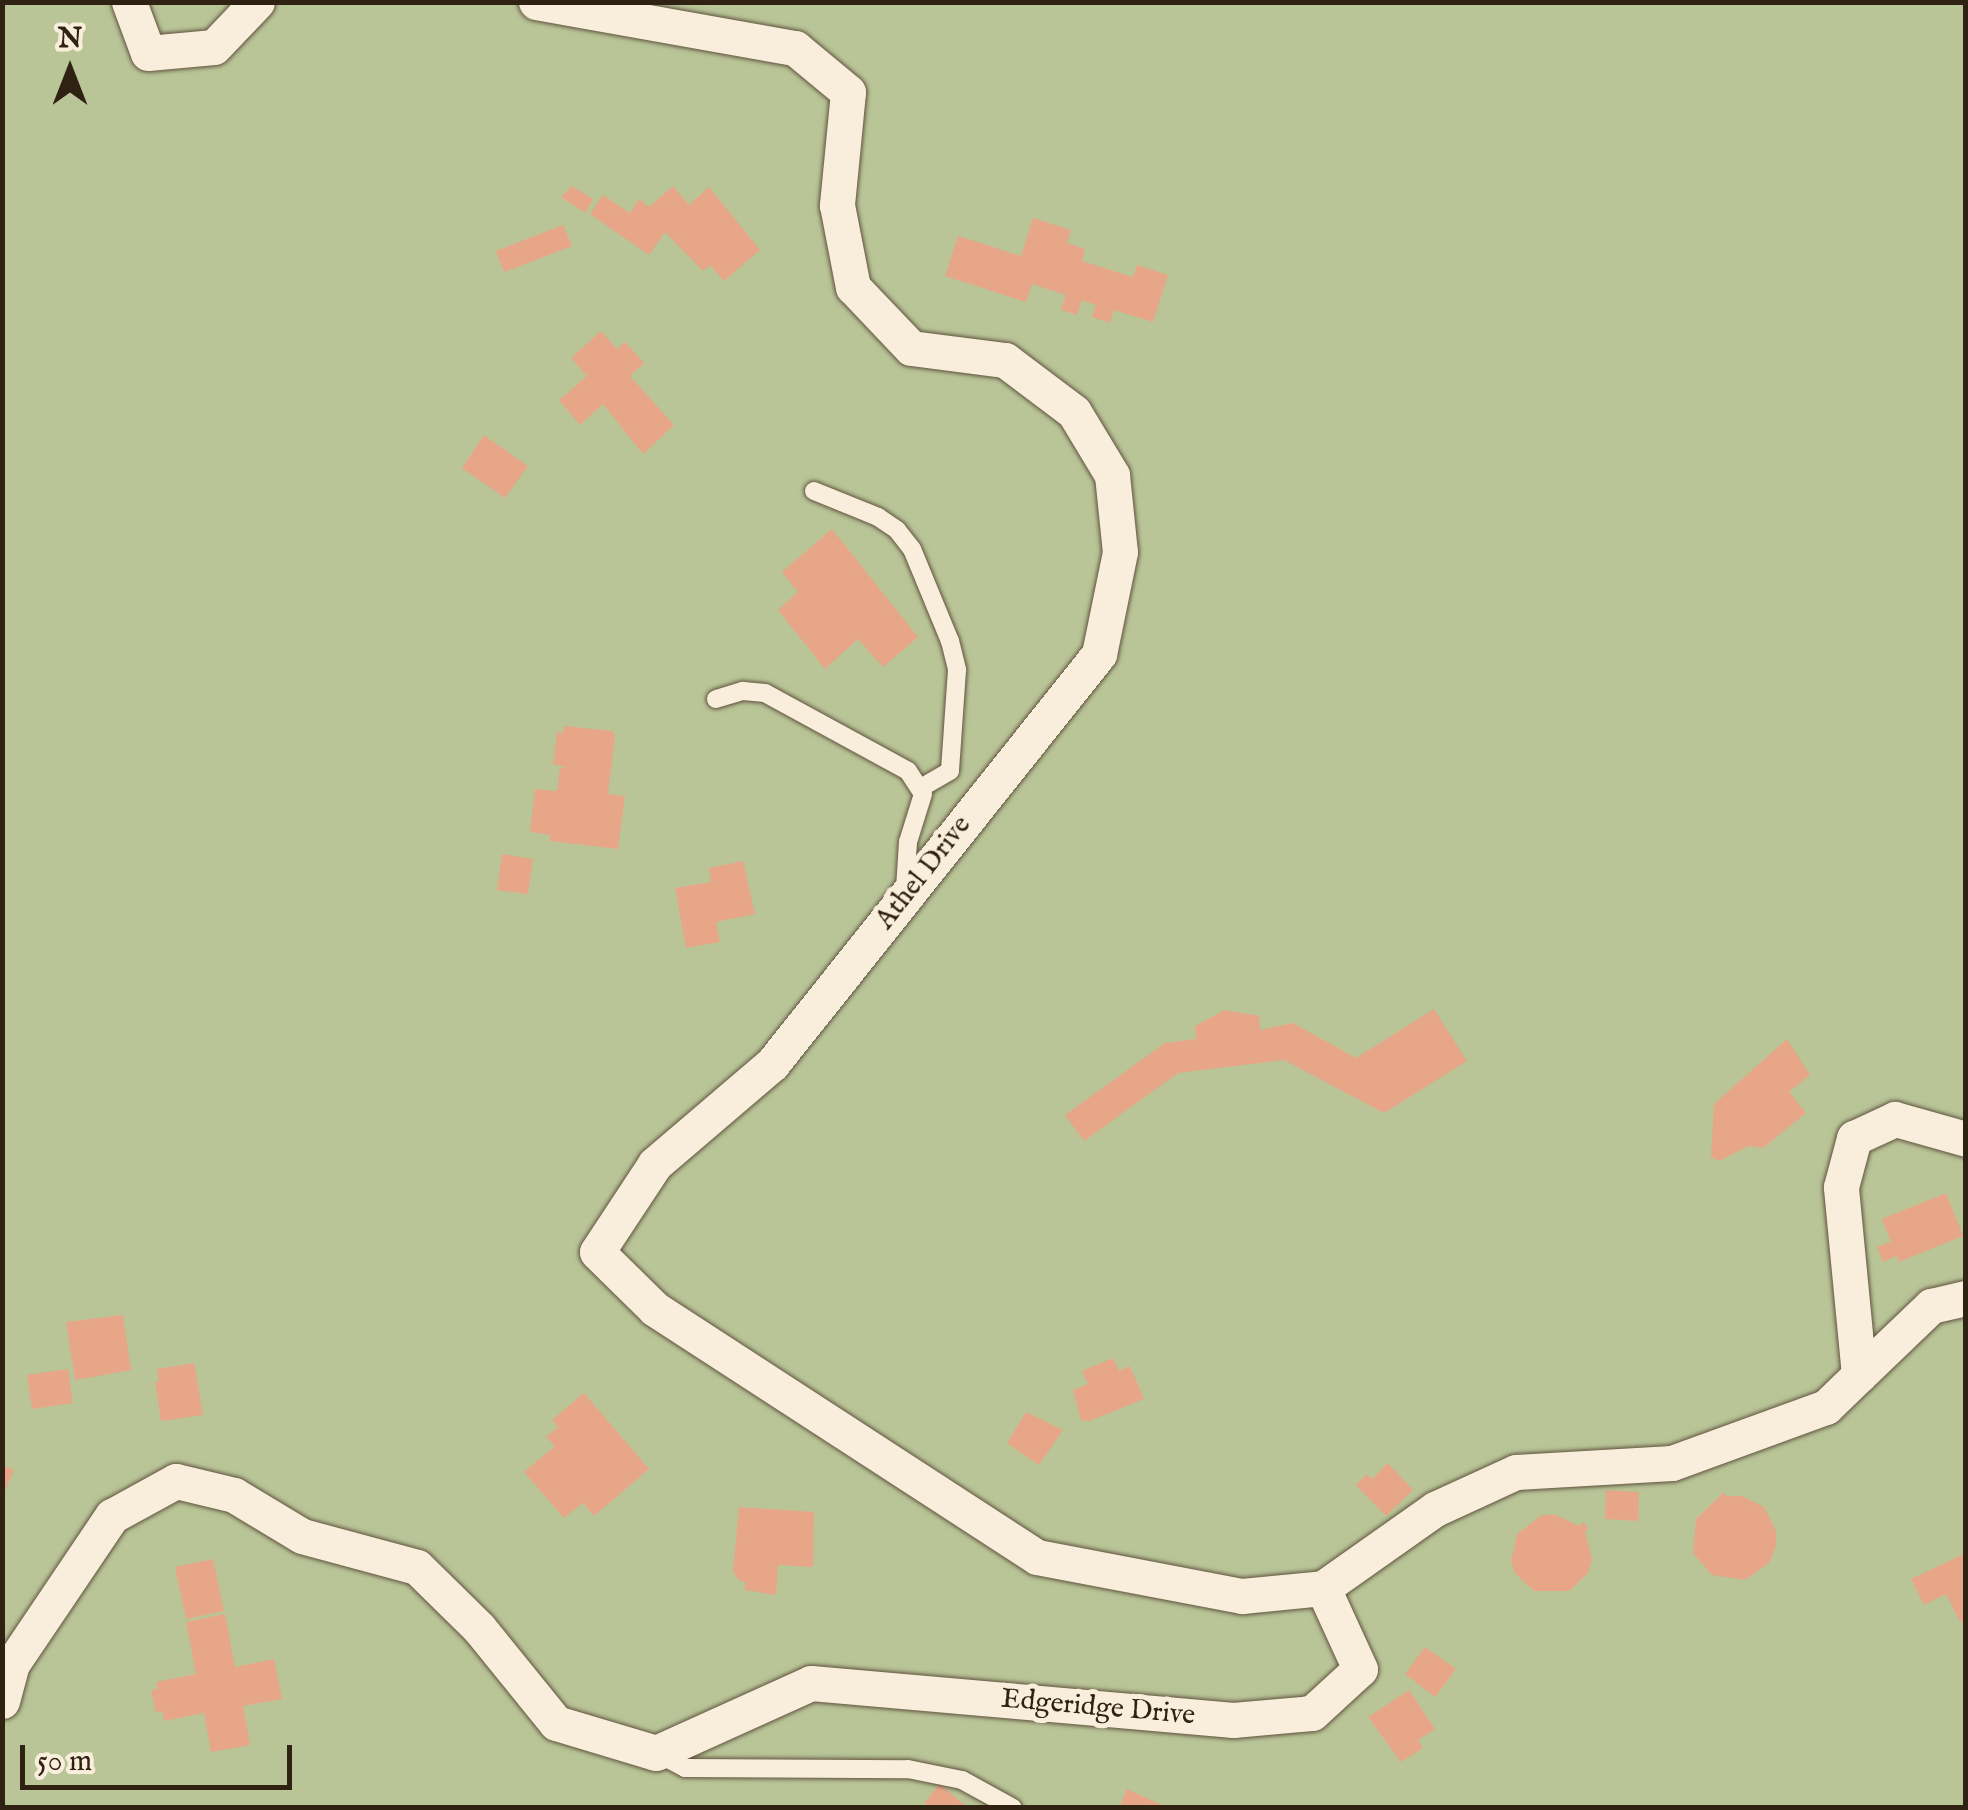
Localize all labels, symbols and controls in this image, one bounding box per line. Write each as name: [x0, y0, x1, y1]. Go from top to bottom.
north arrow: [20, 20, 120, 120]
text: N: [58, 22, 82, 57]
street label: Athel Drive: [869, 809, 979, 937]
street label: Edgeridge Drive: [1000, 1683, 1196, 1733]
scale bar: [25, 1725, 298, 1787]
text: 50 m: [37, 1743, 92, 1781]

